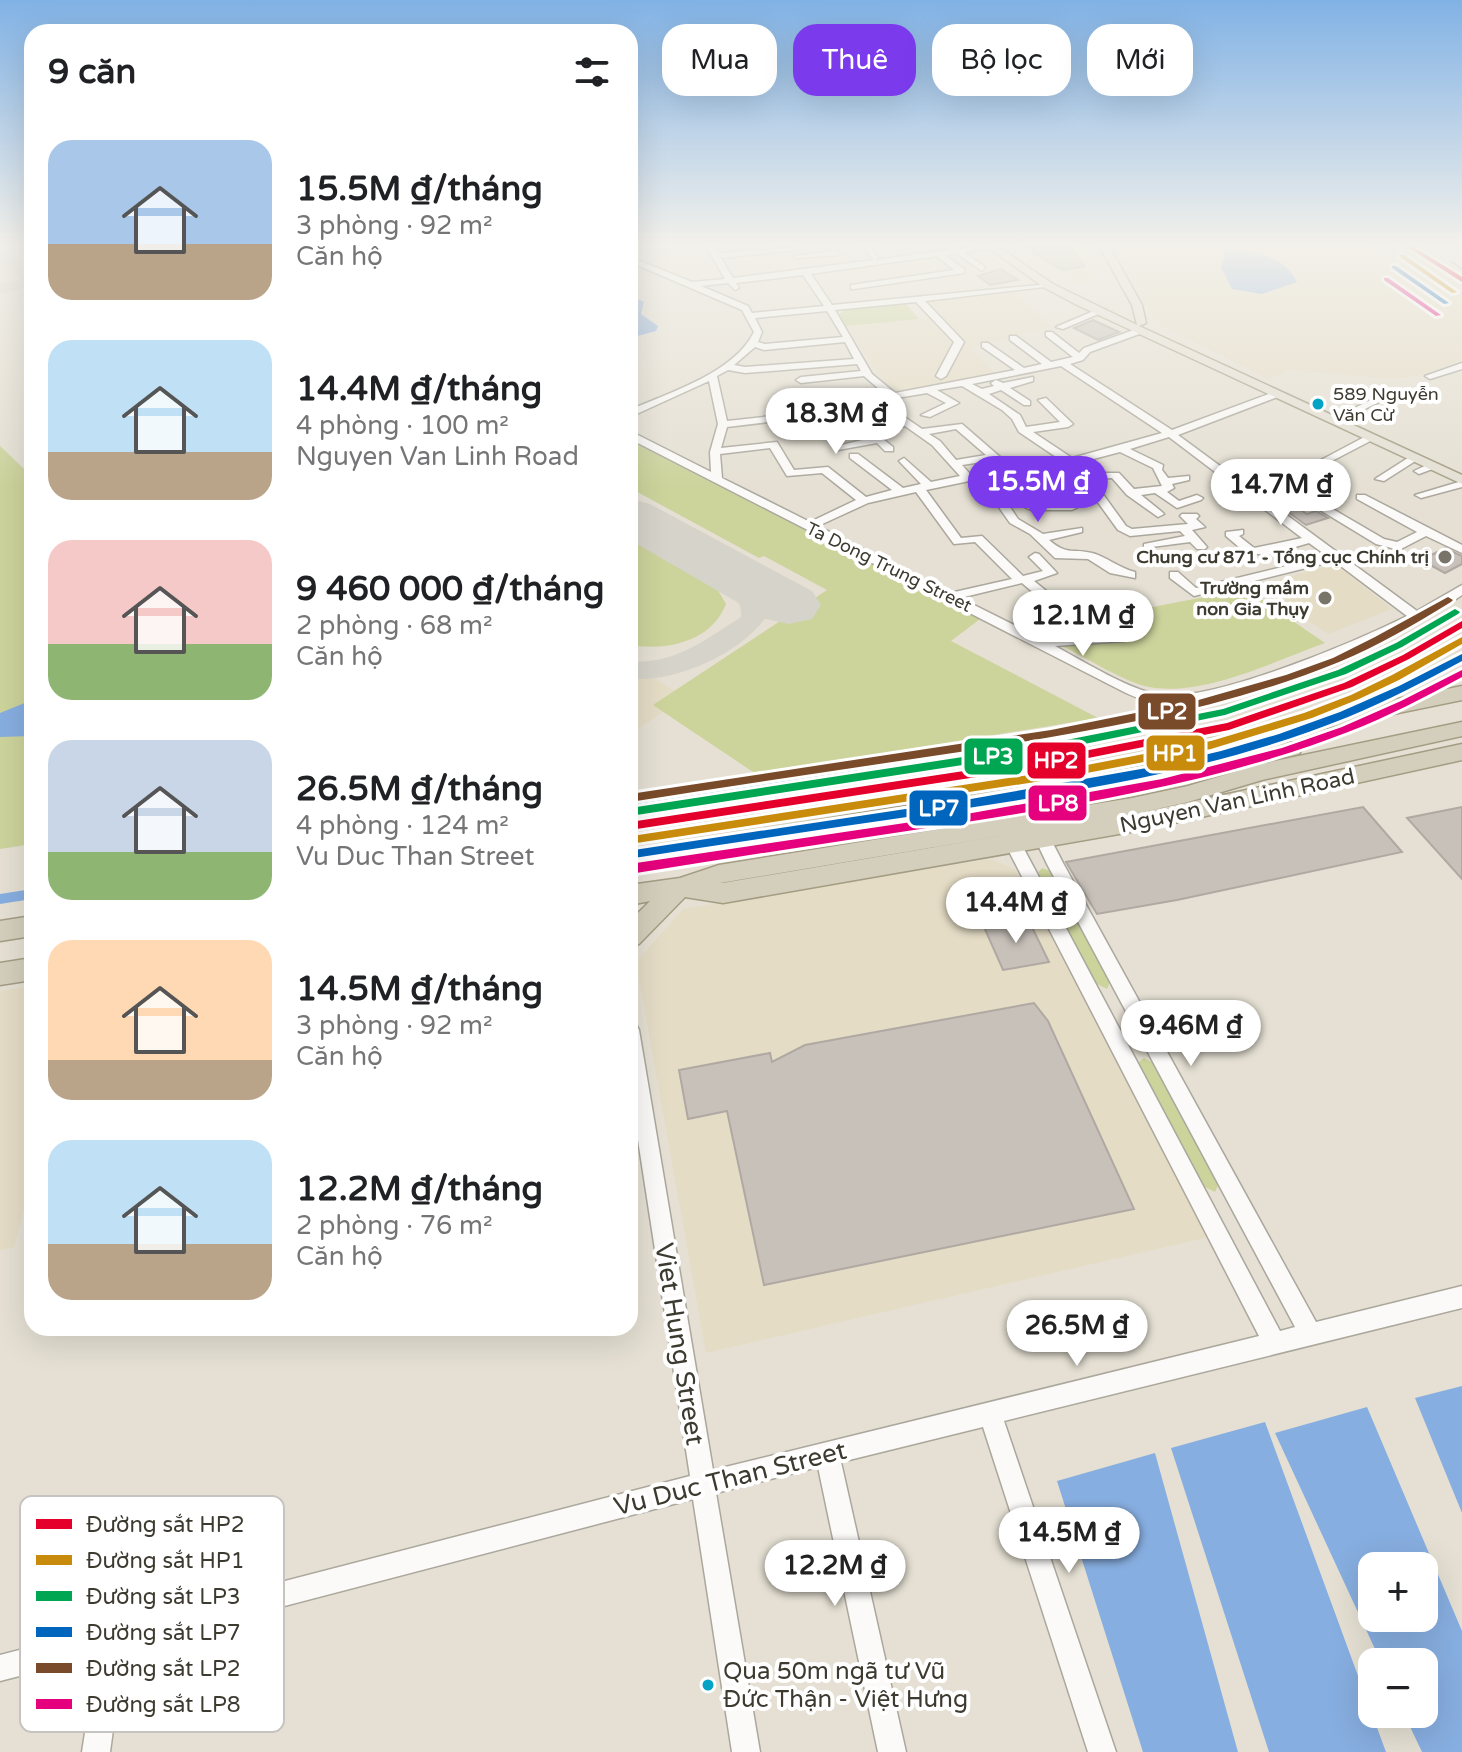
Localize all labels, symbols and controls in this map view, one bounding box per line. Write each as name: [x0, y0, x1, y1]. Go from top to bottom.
chip: Mua: [662, 24, 777, 96]
chip: Thuê: [793, 24, 916, 96]
chip: Bộ lọc: [932, 24, 1071, 96]
chip: Mới: [1087, 24, 1193, 96]
icon: filters: [570, 50, 614, 94]
text: 9 căn: [48, 52, 136, 93]
text: 15.5M ₫/tháng: [296, 169, 543, 210]
icon: home: [112, 172, 208, 268]
text: 3 phòng · 92 m²: [296, 210, 493, 241]
text: Căn hộ: [296, 241, 383, 272]
text: 14.4M ₫/tháng: [296, 369, 542, 410]
icon: home: [112, 372, 208, 468]
place label: 589 Nguyễn Văn Cừ: [1333, 383, 1439, 426]
pin: 18.3M ₫: [762, 388, 910, 456]
marker: 589 Nguyễn Văn Cừ: [1310, 396, 1326, 412]
text: 18.3M ₫: [784, 398, 888, 429]
text: 4 phòng · 100 m²: [296, 410, 509, 441]
text: Nguyen Van Linh Road: [296, 441, 579, 472]
pin: 15.5M ₫: [964, 456, 1112, 524]
pin: 14.7M ₫: [1207, 459, 1355, 527]
text: 15.5M ₫: [986, 466, 1090, 497]
text: 14.7M ₫: [1229, 469, 1333, 500]
street label: Ta Dong Trung Street: [803, 517, 976, 617]
place label: Chung cư 871 - Tổng cục Chính trị: [1136, 546, 1429, 568]
marker: Chung cư 871 - Tổng cục Chính trị: [1436, 548, 1454, 566]
text: 9 460 000 ₫/tháng: [296, 569, 604, 610]
icon: home: [112, 572, 208, 668]
place label: Trường mầm non Gia Thụy: [1196, 577, 1309, 620]
marker: Trường mầm non Gia Thụy: [1316, 589, 1334, 607]
pin: 12.1M ₫: [1009, 590, 1157, 658]
text: 12.1M ₫: [1031, 600, 1135, 631]
text: 2 phòng · 68 m²: [296, 610, 493, 641]
text: Căn hộ: [296, 641, 383, 672]
line badge: LP2: [1137, 692, 1197, 731]
text: LP2: [1146, 699, 1188, 725]
line badge: HP1: [1145, 734, 1206, 772]
line badge: LP3: [963, 737, 1024, 776]
line badge: HP2: [1026, 741, 1087, 780]
text: HP1: [1152, 741, 1198, 767]
text: LP3: [972, 744, 1014, 770]
text: HP2: [1033, 748, 1079, 774]
street label: Nguyen Van Linh Road: [1117, 763, 1357, 839]
text: 26.5M ₫/tháng: [296, 769, 543, 810]
icon: home: [112, 772, 208, 868]
line badge: LP8: [1027, 784, 1088, 822]
line badge: LP7: [908, 789, 969, 827]
text: LP8: [1037, 791, 1079, 817]
text: LP7: [918, 796, 960, 822]
text: 4 phòng · 124 m²: [296, 810, 509, 841]
text: Vu Duc Than Street: [296, 841, 534, 872]
pin: 14.4M ₫: [942, 877, 1090, 945]
text: 14.4M ₫: [964, 887, 1068, 918]
text: 14.5M ₫/tháng: [296, 969, 543, 1010]
icon: home: [112, 972, 208, 1068]
pin: 9.46M ₫: [1117, 1000, 1265, 1068]
text: 3 phòng · 92 m²: [296, 1010, 493, 1041]
text: 9.46M ₫: [1139, 1010, 1243, 1041]
text: Căn hộ: [296, 1041, 383, 1072]
text: 12.2M ₫/tháng: [296, 1169, 543, 1210]
icon: home: [112, 1172, 208, 1268]
text: 2 phòng · 76 m²: [296, 1210, 493, 1241]
text: Căn hộ: [296, 1241, 383, 1272]
street label: Viet Hung Street: [648, 1241, 711, 1447]
pin: 26.5M ₫: [1003, 1300, 1151, 1368]
text: 26.5M ₫: [1025, 1310, 1129, 1341]
street label: Vu Duc Than Street: [611, 1435, 850, 1522]
legend: [20, 1496, 284, 1732]
pin: 14.5M ₫: [995, 1507, 1143, 1575]
text: Đường sắt HP2: [86, 1512, 244, 1538]
text: 14.5M ₫: [1017, 1517, 1121, 1548]
pin: 12.2M ₫: [761, 1540, 909, 1608]
text: Đường sắt HP1: [86, 1548, 244, 1574]
text: 12.2M ₫: [783, 1550, 887, 1581]
map controls: [1358, 1552, 1438, 1728]
button: +: [1358, 1552, 1438, 1632]
text: Đường sắt LP3: [86, 1584, 241, 1610]
text: Đường sắt LP7: [86, 1620, 241, 1646]
button: −: [1358, 1648, 1438, 1728]
text: Đường sắt LP2: [86, 1656, 241, 1682]
place label: Qua 50m ngã tư Vũ Đức Thận - Việt Hưng: [723, 1657, 968, 1714]
marker: Qua 50m ngã tư Vũ Đức Thận - Việt Hưng: [700, 1677, 716, 1693]
text: Đường sắt LP8: [86, 1692, 241, 1718]

